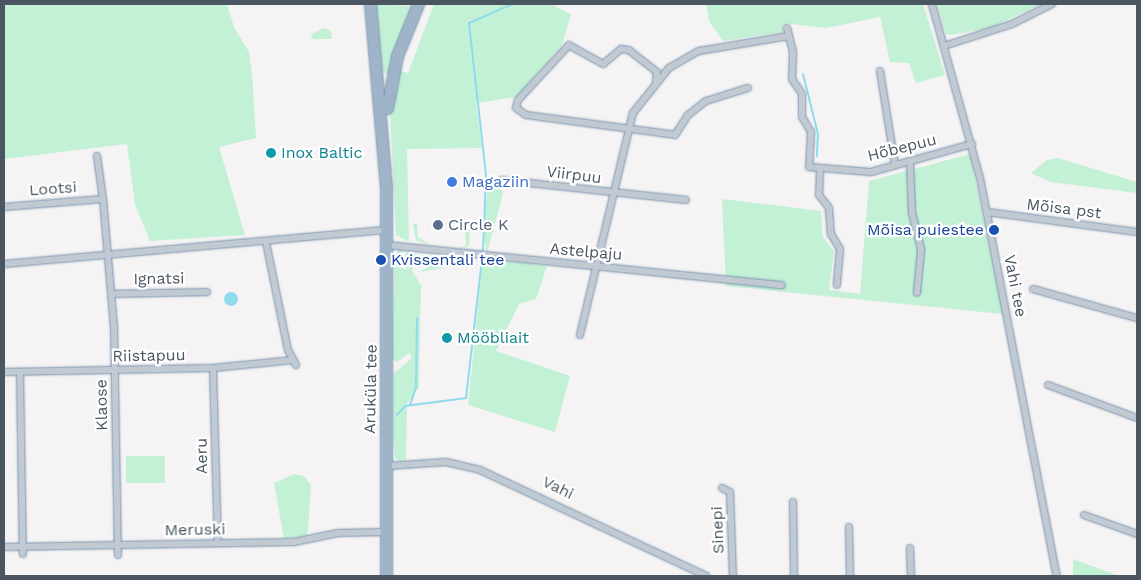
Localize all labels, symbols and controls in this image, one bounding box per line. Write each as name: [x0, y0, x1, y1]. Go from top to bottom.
street label: Hõbepuu: [866, 130, 938, 166]
place label: Inox Baltic: [281, 143, 363, 163]
marker: Inox Baltic: [265, 147, 277, 159]
street label: Viirpuu: [545, 162, 603, 188]
place label: Magaziin: [462, 172, 529, 192]
marker: Magaziin: [446, 176, 458, 188]
street label: Lootsi: [29, 178, 77, 200]
street label: Mõisa pst: [1025, 195, 1103, 223]
place label: Circle K: [448, 215, 509, 235]
marker: Circle K: [432, 219, 444, 231]
place label: Mõisa puiestee: [867, 220, 984, 240]
marker: Mõisa puiestee: [988, 224, 1000, 236]
street label: Astelpaju: [549, 239, 623, 265]
place label: Kvissentali tee: [391, 250, 505, 270]
street label: Vahi tee: [1000, 253, 1030, 319]
marker: Kvissentali tee: [375, 254, 387, 266]
street label: Ignatsi: [133, 269, 185, 289]
place label: Mööbliait: [457, 328, 529, 348]
marker: Mööbliait: [441, 332, 453, 344]
street label: Aruküla tee: [361, 344, 381, 434]
street label: Riistapuu: [112, 346, 186, 366]
street label: Klaose: [92, 379, 112, 431]
street label: Aeru: [192, 438, 212, 474]
street label: Vahi: [539, 472, 577, 504]
street label: Sinepi: [708, 506, 728, 554]
street label: Meruski: [164, 520, 226, 540]

